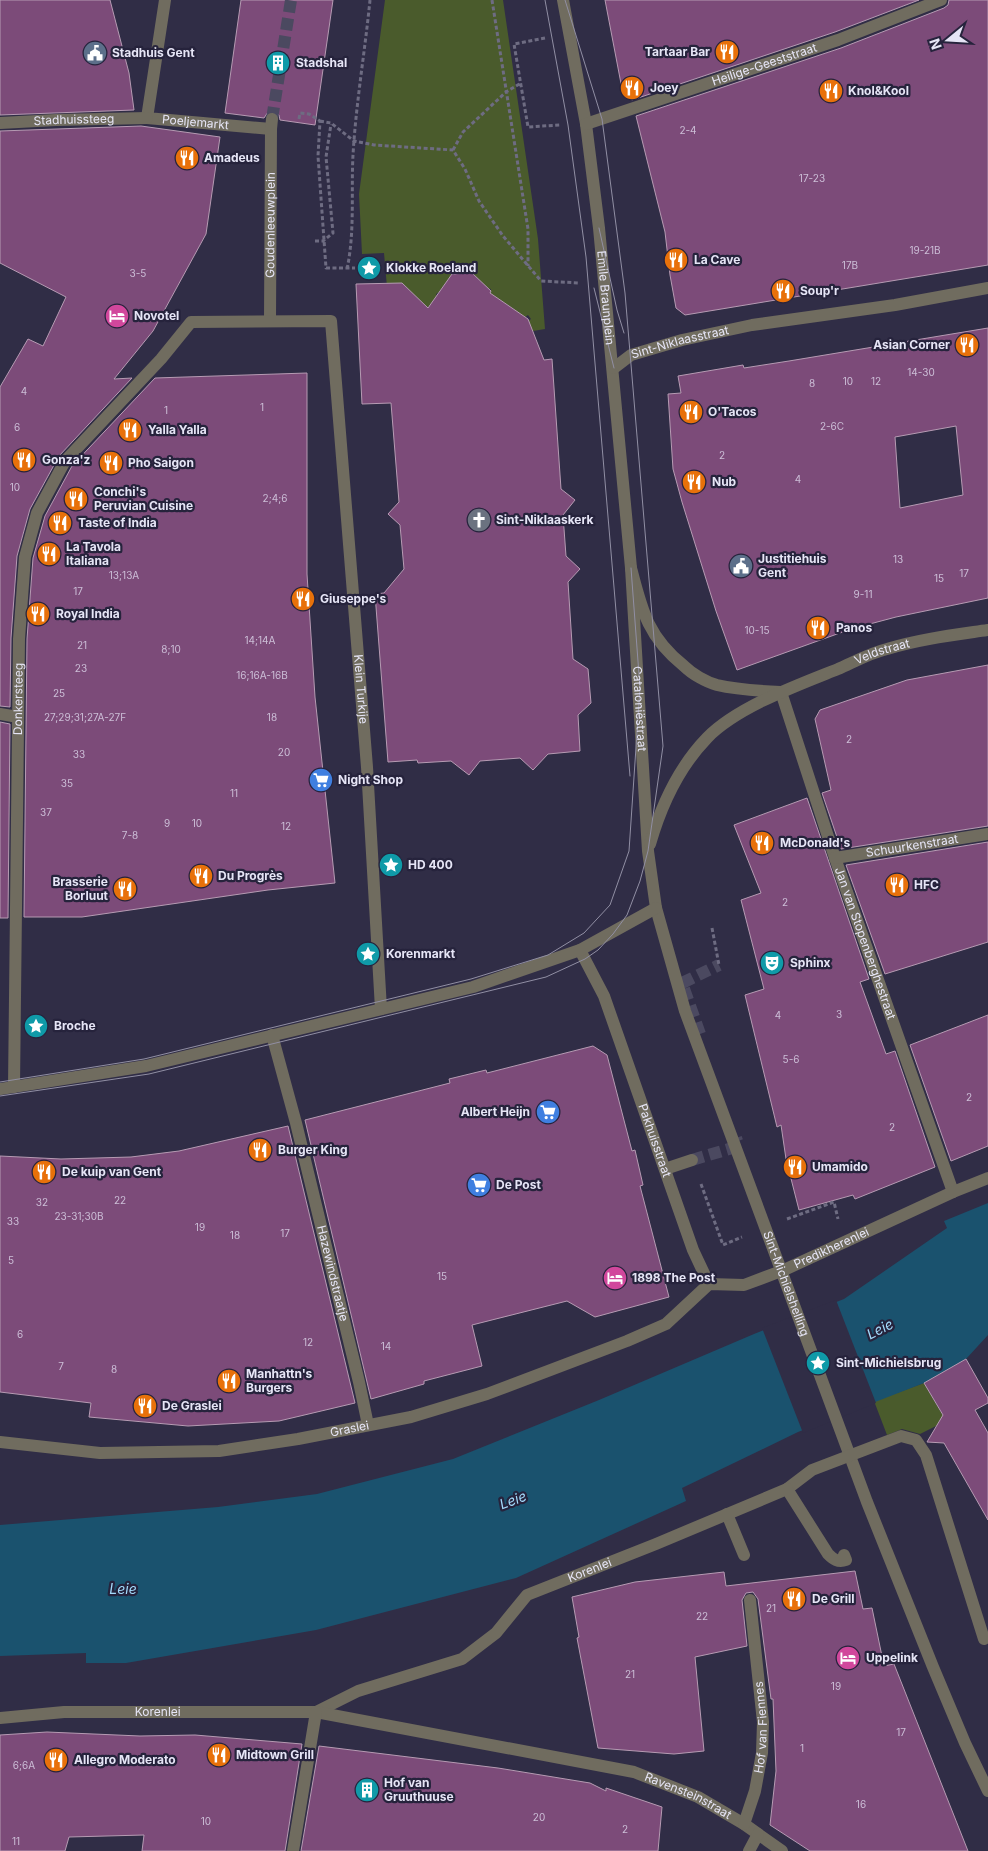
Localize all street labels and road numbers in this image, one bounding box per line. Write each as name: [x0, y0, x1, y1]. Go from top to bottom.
street label: Heilige-Geeststraat: [710, 40, 819, 89]
street label: Stadhuissteeg: [33, 111, 114, 128]
street label: Poeljemarkt: [161, 111, 230, 132]
street label: Goudenleeuwplein: [262, 172, 278, 278]
street label: Emile Braunplein: [594, 250, 618, 345]
street label: Sint-Niklaasstraat: [629, 322, 730, 362]
street label: Veldstraat: [852, 635, 911, 667]
street label: Klein Turkije: [351, 654, 371, 724]
street label: Donkersteeg: [10, 663, 26, 735]
street label: Cataloniëstraat: [630, 666, 650, 752]
street label: Schuurkenstraat: [865, 831, 959, 860]
street label: Jan van Stopenberghestraat: [832, 865, 899, 1021]
street label: Pakhuisstraat: [635, 1102, 675, 1179]
street label: Hazewindstraatje: [314, 1224, 352, 1323]
street label: Predikherenlei: [791, 1224, 871, 1271]
street label: Sint-Michielshelling: [760, 1229, 813, 1338]
street label: Graslei: [329, 1417, 370, 1440]
street label: Korenlei: [565, 1554, 614, 1585]
street label: Hof van Fiennes: [750, 1681, 770, 1775]
street label: Korenlei: [135, 1704, 181, 1719]
street label: Ravensteinstraat: [643, 1769, 734, 1822]

